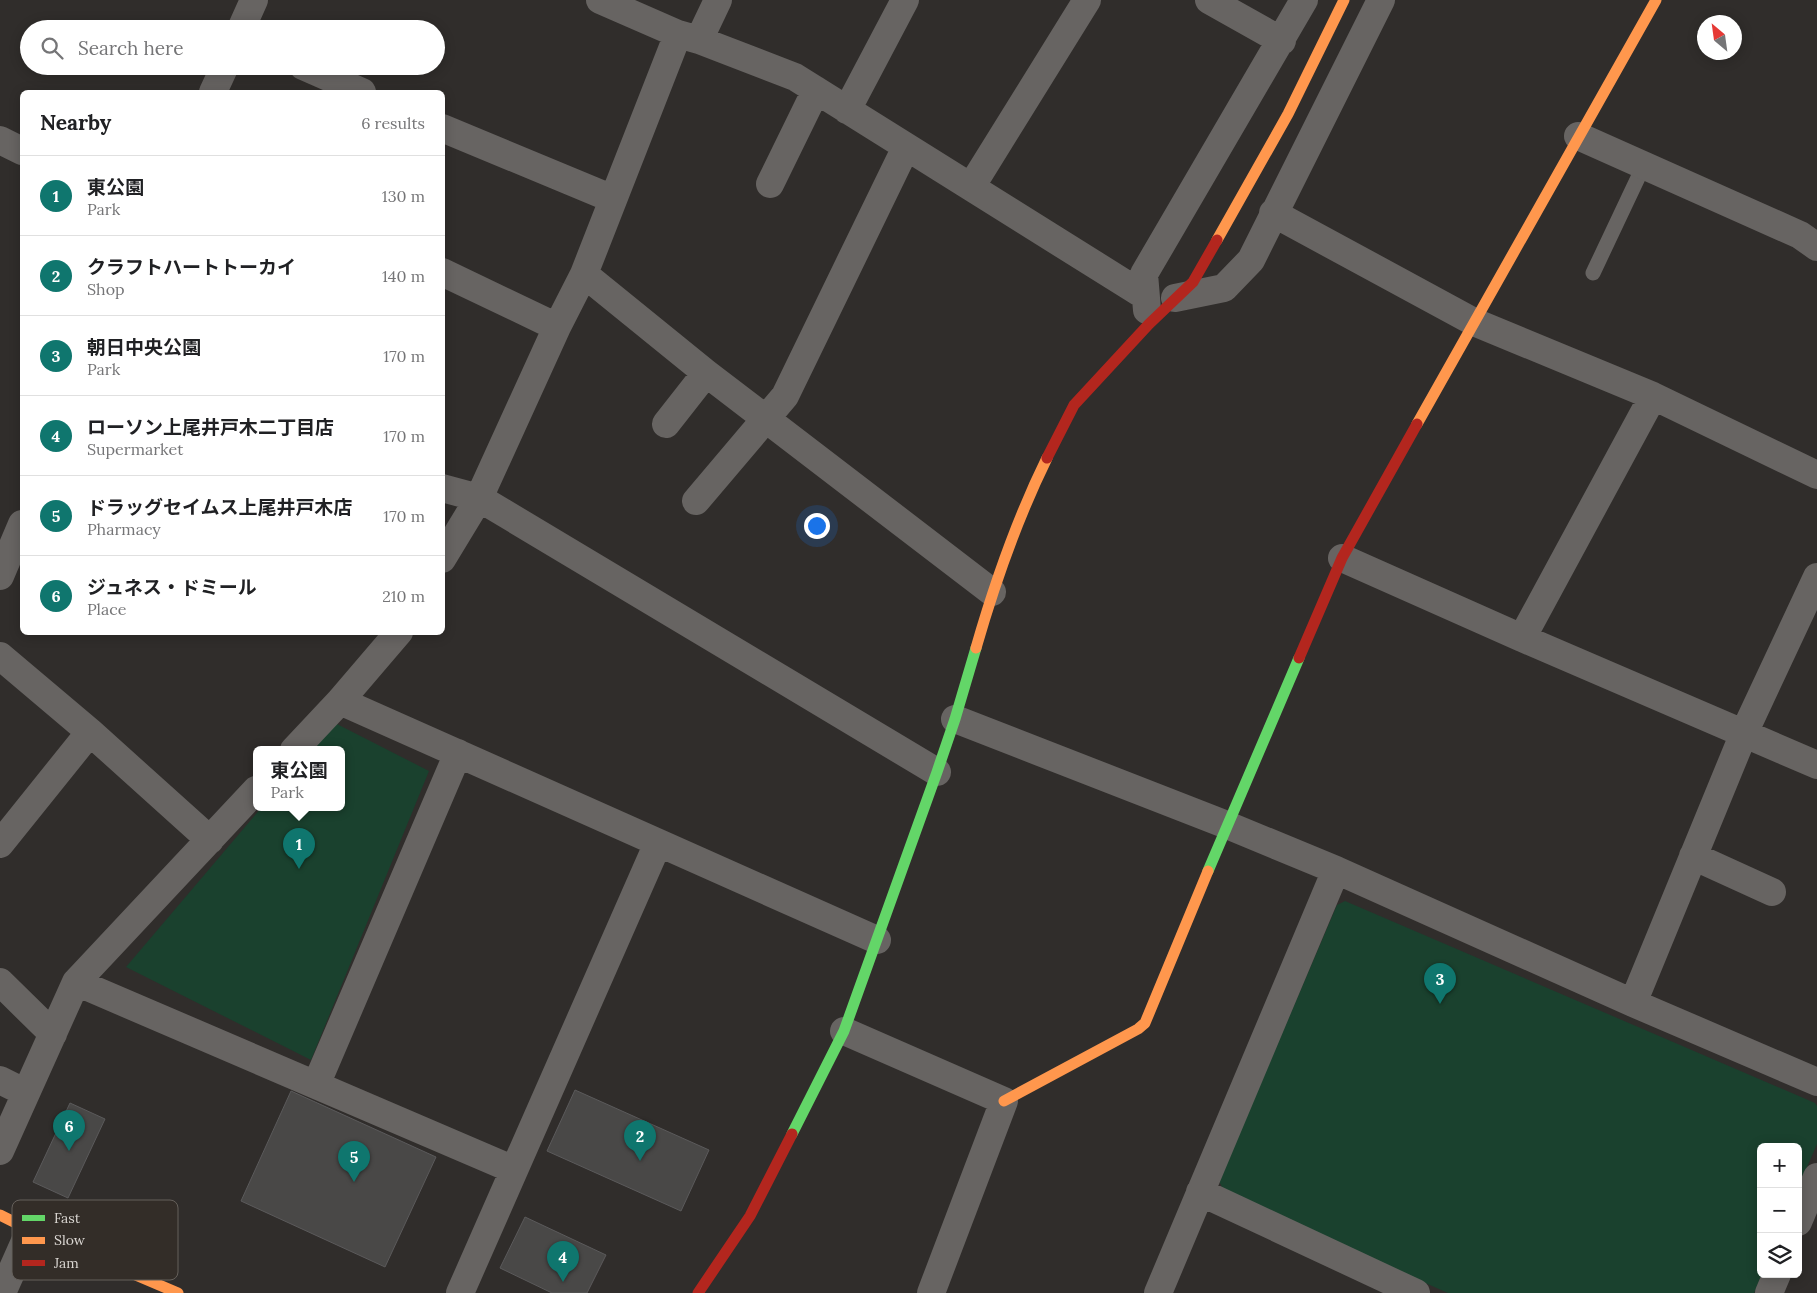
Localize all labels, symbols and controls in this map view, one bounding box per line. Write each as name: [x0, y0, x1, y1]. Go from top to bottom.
north arrow: [1697, 15, 1742, 60]
search box: [20, 20, 445, 75]
icon: search: [38, 34, 66, 62]
text: Search here: [78, 36, 184, 60]
text: Nearby: [40, 109, 111, 136]
text: 6 results: [361, 113, 425, 133]
text: 東公園: [87, 175, 144, 199]
text: 1: [53, 186, 59, 206]
text: 130 m: [382, 186, 425, 206]
text: Park: [87, 199, 120, 219]
text: クラフトハートトーカイ: [87, 255, 296, 279]
text: 2: [52, 266, 60, 286]
text: 140 m: [382, 266, 425, 286]
text: Shop: [87, 279, 125, 299]
text: 朝日中央公園: [87, 335, 201, 359]
text: 3: [52, 346, 60, 366]
text: 170 m: [383, 346, 425, 366]
text: Park: [87, 359, 120, 379]
text: ローソン上尾井戸木二丁目店: [87, 415, 334, 439]
text: 4: [52, 426, 60, 446]
text: 170 m: [383, 426, 425, 446]
text: Supermarket: [87, 439, 183, 459]
text: ドラッグセイムス上尾井戸木店: [87, 495, 353, 519]
text: 5: [52, 506, 60, 526]
text: 170 m: [383, 506, 425, 526]
your location: [804, 513, 830, 539]
text: Pharmacy: [87, 519, 161, 539]
text: ジュネス・ドミール: [87, 575, 257, 599]
text: 6: [51, 586, 61, 606]
text: 210 m: [382, 586, 425, 606]
text: Place: [87, 599, 126, 619]
popup: [253, 746, 345, 811]
text: 東公園: [270, 758, 328, 782]
text: Park: [270, 782, 304, 802]
pin: 1: [283, 828, 315, 869]
pin: 3: [1424, 963, 1456, 1004]
pin: 6: [53, 1110, 85, 1151]
pin: 2: [624, 1120, 656, 1161]
pin: 5: [338, 1141, 370, 1182]
map controls: [1757, 1143, 1802, 1278]
button: +: [1757, 1143, 1802, 1188]
button: −: [1757, 1188, 1802, 1233]
legend: [12, 1200, 178, 1280]
text: Fast: [54, 1209, 81, 1227]
text: Slow: [54, 1231, 86, 1249]
button: layers: [1757, 1233, 1802, 1278]
pin: 4: [547, 1241, 579, 1282]
text: Jam: [53, 1254, 79, 1272]

